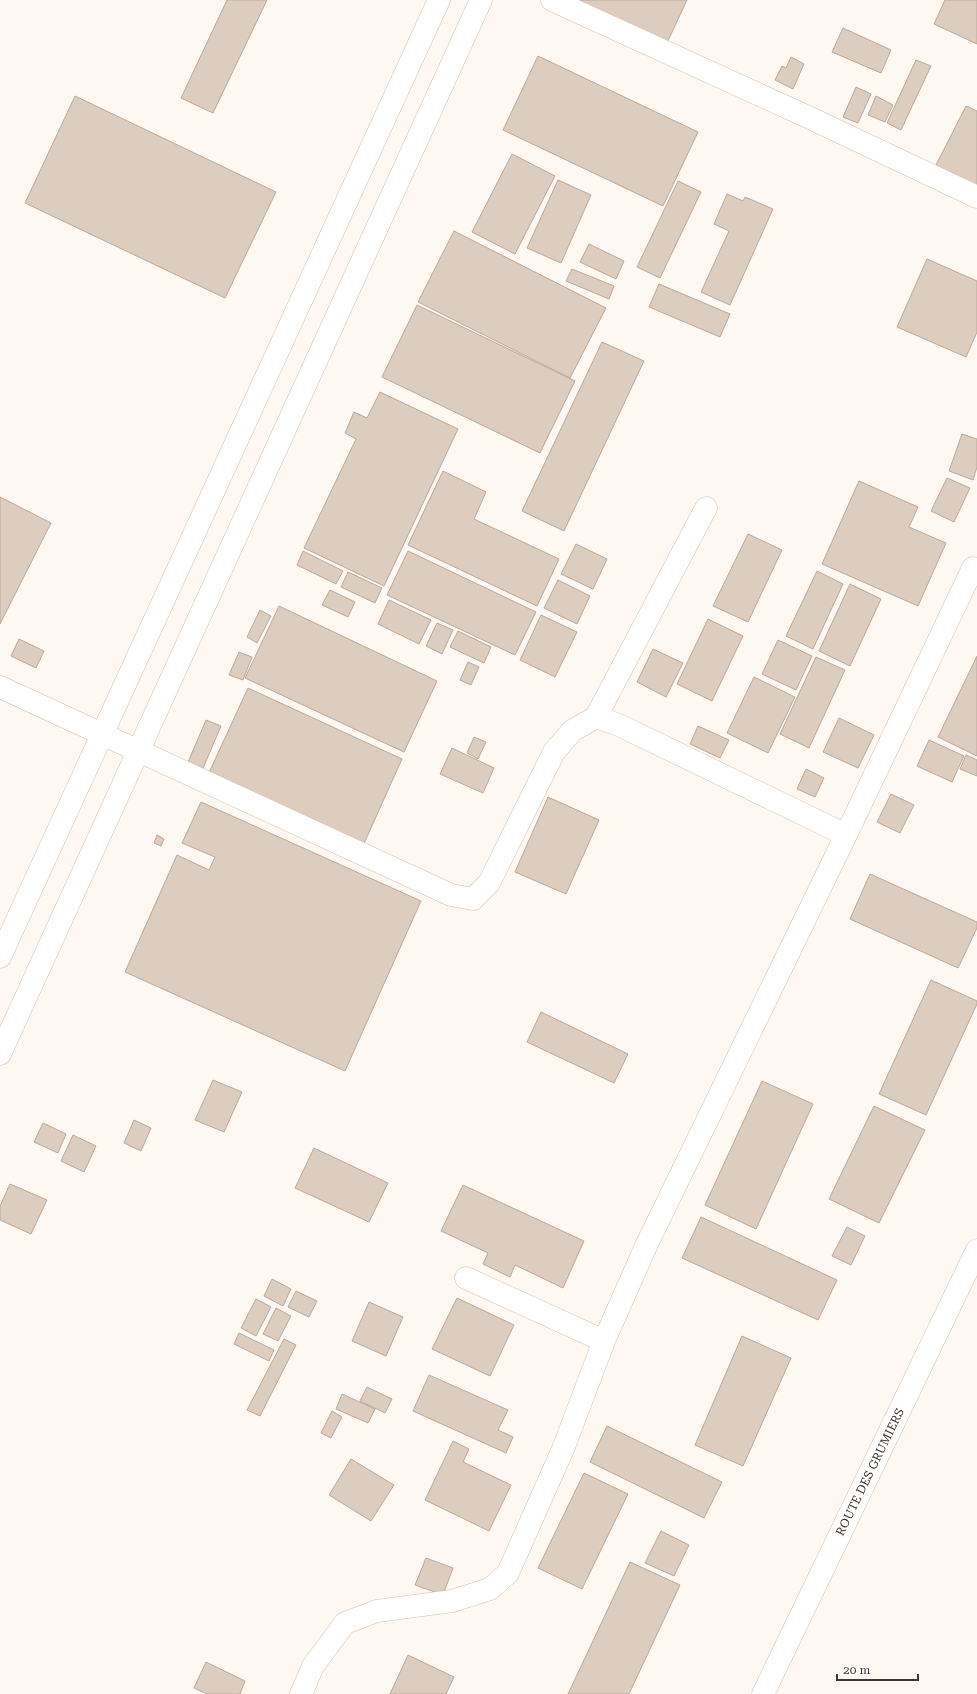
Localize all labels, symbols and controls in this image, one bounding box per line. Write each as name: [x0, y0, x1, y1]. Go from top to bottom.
street label: ROUTE DES GRUMIERS: [833, 1406, 907, 1538]
scale bar: [837, 1656, 918, 1682]
text: 20 m: [843, 1663, 870, 1677]

